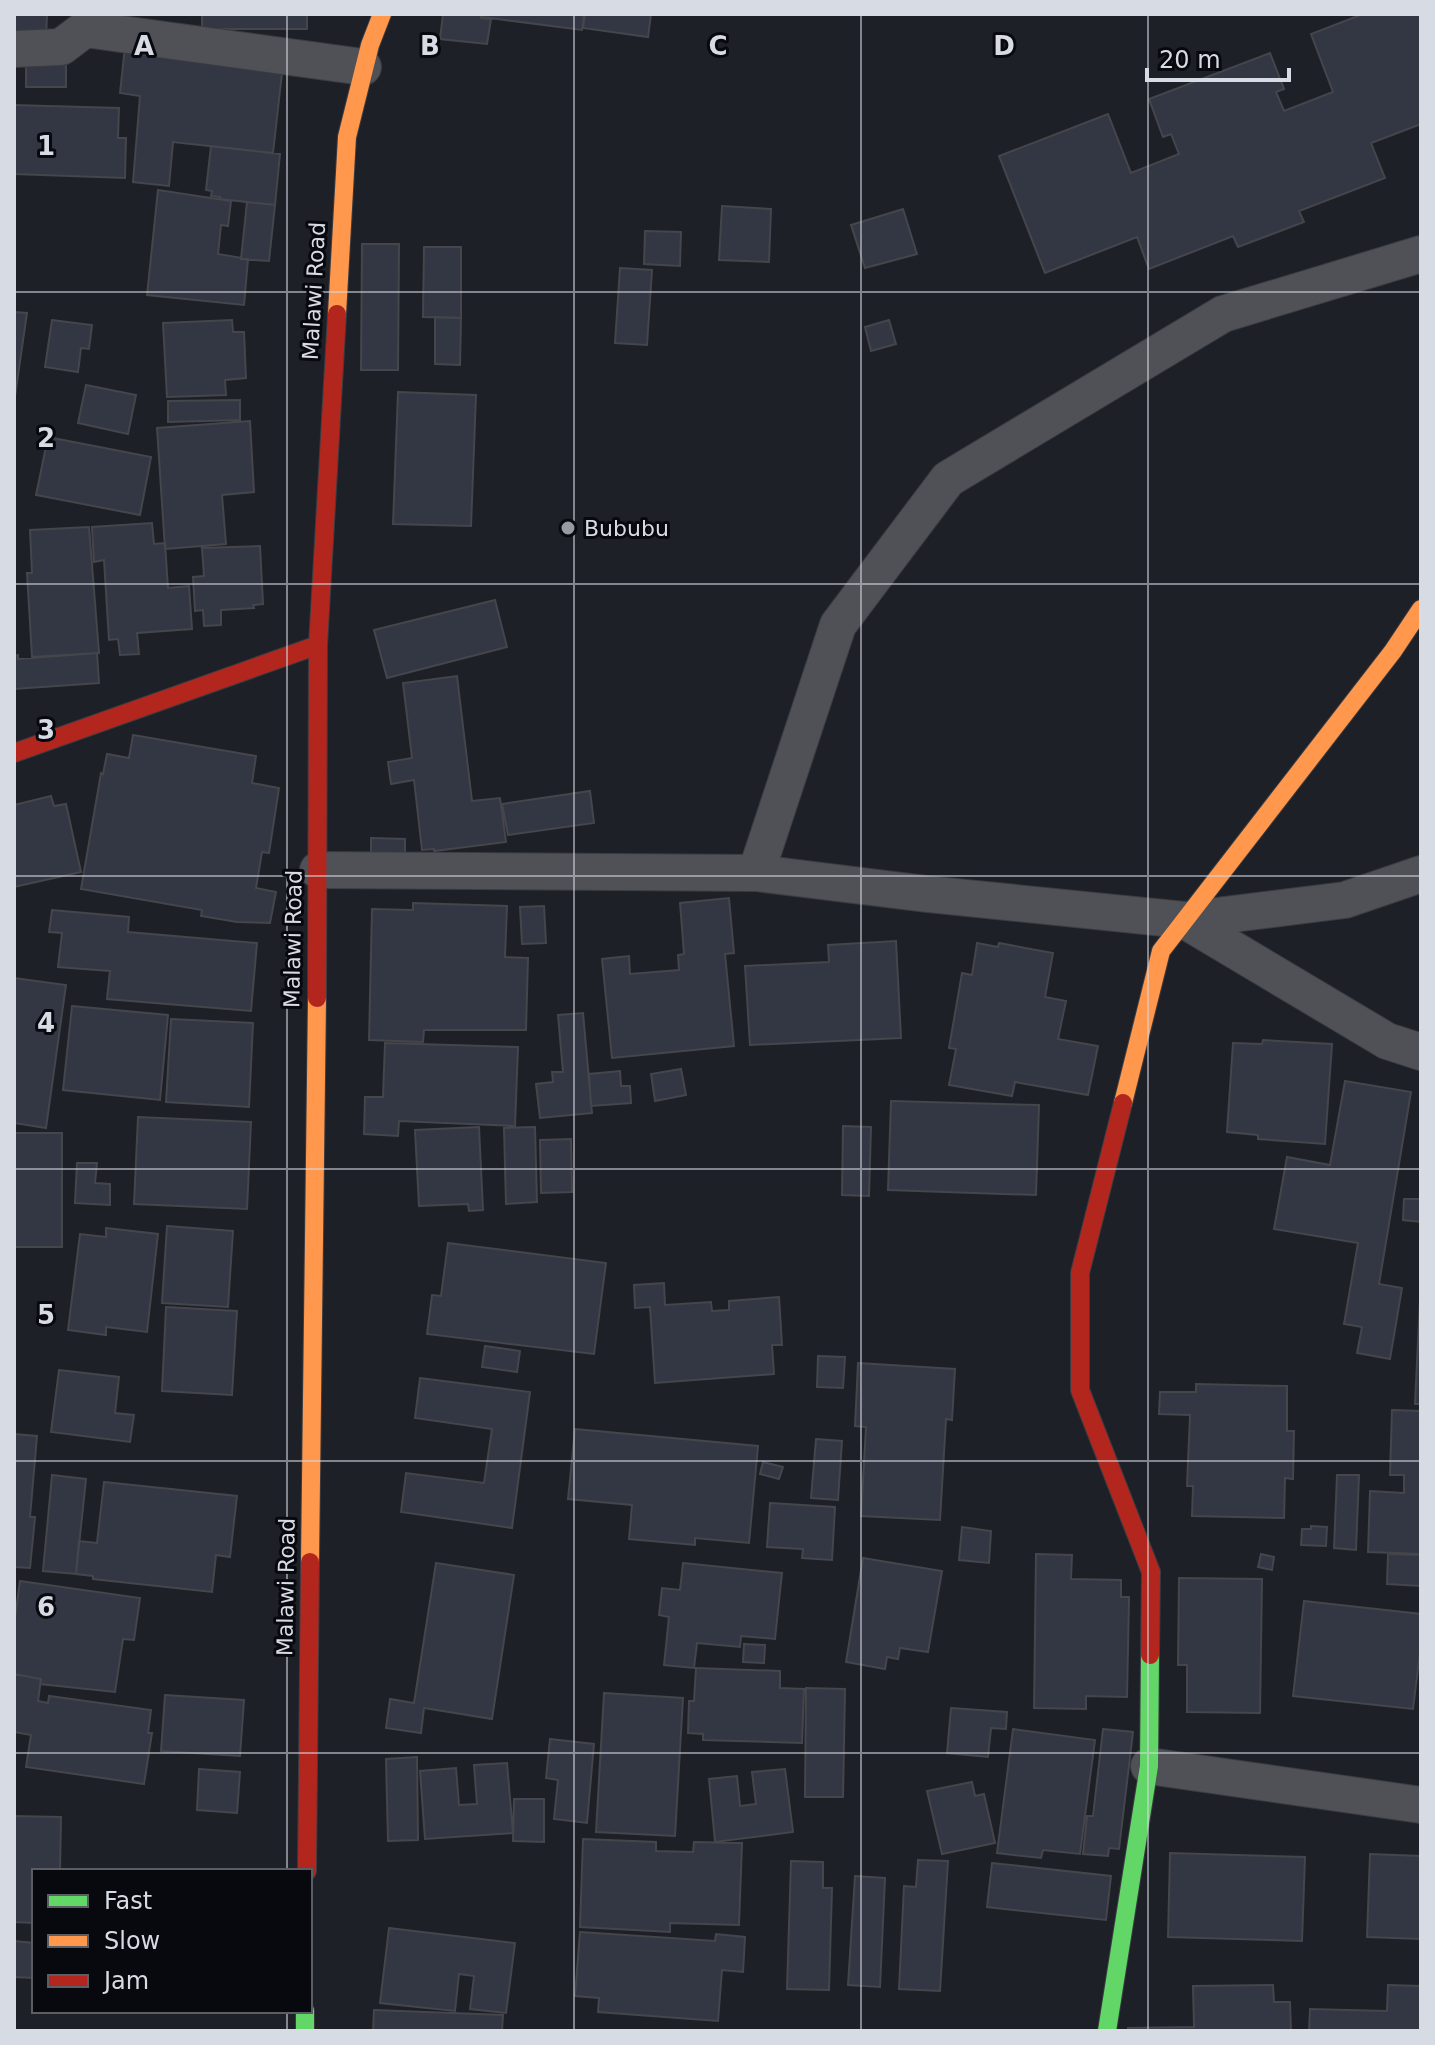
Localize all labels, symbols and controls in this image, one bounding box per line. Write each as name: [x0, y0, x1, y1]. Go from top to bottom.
text: A: [134, 31, 154, 61]
text: B: [420, 31, 440, 61]
text: C: [708, 31, 728, 61]
text: D: [993, 31, 1015, 61]
scale bar: [1147, 32, 1289, 82]
text: 20 m: [1159, 46, 1221, 74]
text: 1: [37, 131, 55, 161]
street label: Malawi Road: [298, 221, 330, 361]
text: 2: [37, 423, 55, 453]
place label: Bububu: [584, 516, 669, 541]
marker: Bububu: [559, 519, 577, 537]
text: 3: [37, 715, 55, 745]
street label: Malawi Road: [279, 870, 307, 1008]
text: 4: [37, 1008, 55, 1038]
text: 5: [37, 1300, 55, 1330]
street label: Malawi Road: [272, 1518, 300, 1656]
text: 6: [37, 1592, 55, 1622]
legend: [32, 1869, 312, 2013]
text: Fast: [104, 1887, 152, 1915]
text: Slow: [104, 1927, 160, 1955]
text: Jam: [102, 1967, 149, 1995]

